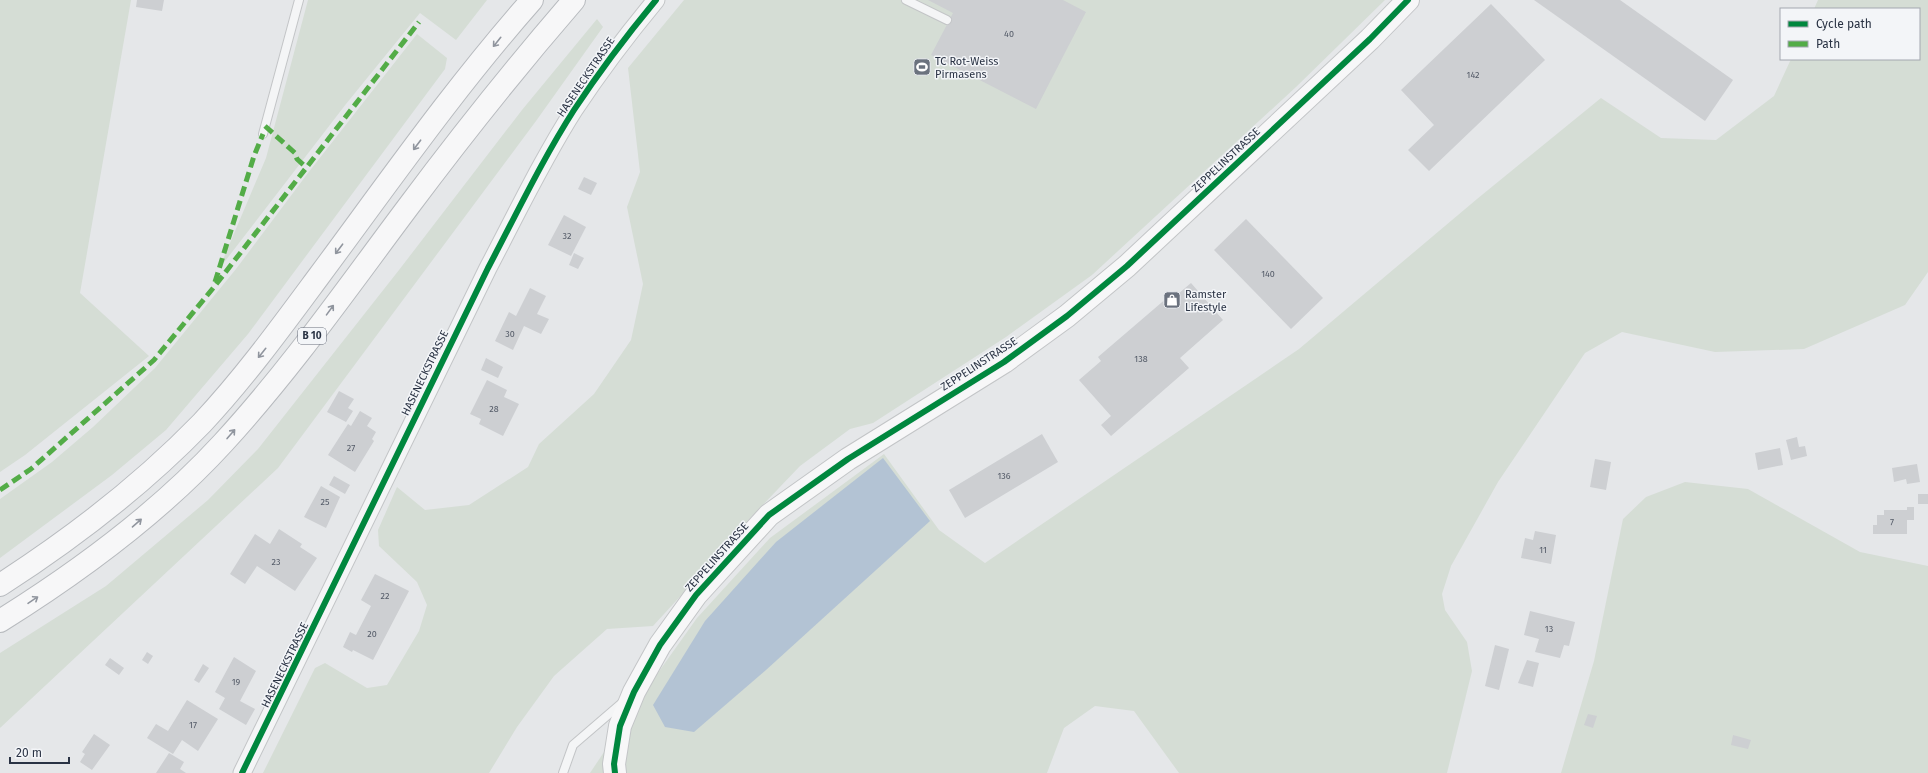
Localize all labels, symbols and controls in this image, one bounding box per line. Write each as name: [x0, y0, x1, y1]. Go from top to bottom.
legend: [1780, 8, 1920, 60]
text: Cycle path: [1816, 17, 1872, 31]
house number: 40: [1004, 29, 1014, 39]
street label: HASENECKSTRASSE: [554, 34, 618, 119]
one-way arrow: [493, 37, 501, 48]
text: Path: [1816, 37, 1840, 51]
place label: TC Rot-Weiss Pirmasens: [935, 55, 999, 81]
sports icon: TC Rot-Weiss Pirmasens: [912, 57, 932, 77]
house number: 142: [1467, 70, 1479, 80]
street label: ZEPPELINSTRASSE: [1189, 125, 1263, 195]
one-way arrow: [413, 139, 421, 150]
house number: 32: [563, 231, 571, 241]
one-way arrow: [335, 243, 343, 254]
house number: 140: [1261, 269, 1275, 279]
place label: Ramster Lifestyle: [1185, 288, 1227, 314]
shop icon: Ramster Lifestyle: [1162, 290, 1182, 310]
one-way arrow: [326, 305, 334, 316]
road number: B 10: [298, 328, 326, 344]
street label: HASENECKSTRASSE: [399, 328, 451, 418]
house number: 30: [505, 329, 515, 339]
street label: ZEPPELINSTRASSE: [938, 334, 1020, 394]
one-way arrow: [257, 348, 266, 359]
house number: 138: [1134, 354, 1148, 364]
house number: 28: [489, 404, 499, 414]
one-way arrow: [227, 428, 236, 439]
house number: 27: [347, 443, 355, 453]
house number: 136: [997, 471, 1011, 481]
house number: 25: [321, 497, 330, 507]
house number: 7: [1890, 517, 1894, 527]
one-way arrow: [132, 519, 143, 528]
street label: ZEPPELINSTRASSE: [683, 520, 752, 594]
house number: 11: [1539, 545, 1547, 555]
house number: 23: [272, 557, 280, 567]
house number: 22: [381, 591, 389, 601]
one-way arrow: [27, 596, 38, 604]
street label: HASENECKSTRASSE: [259, 620, 311, 710]
house number: 13: [1545, 624, 1553, 634]
house number: 20: [367, 629, 377, 639]
house number: 19: [232, 677, 241, 687]
house number: 17: [189, 720, 197, 730]
scale bar: [10, 739, 69, 765]
text: 20 m: [16, 746, 42, 760]

